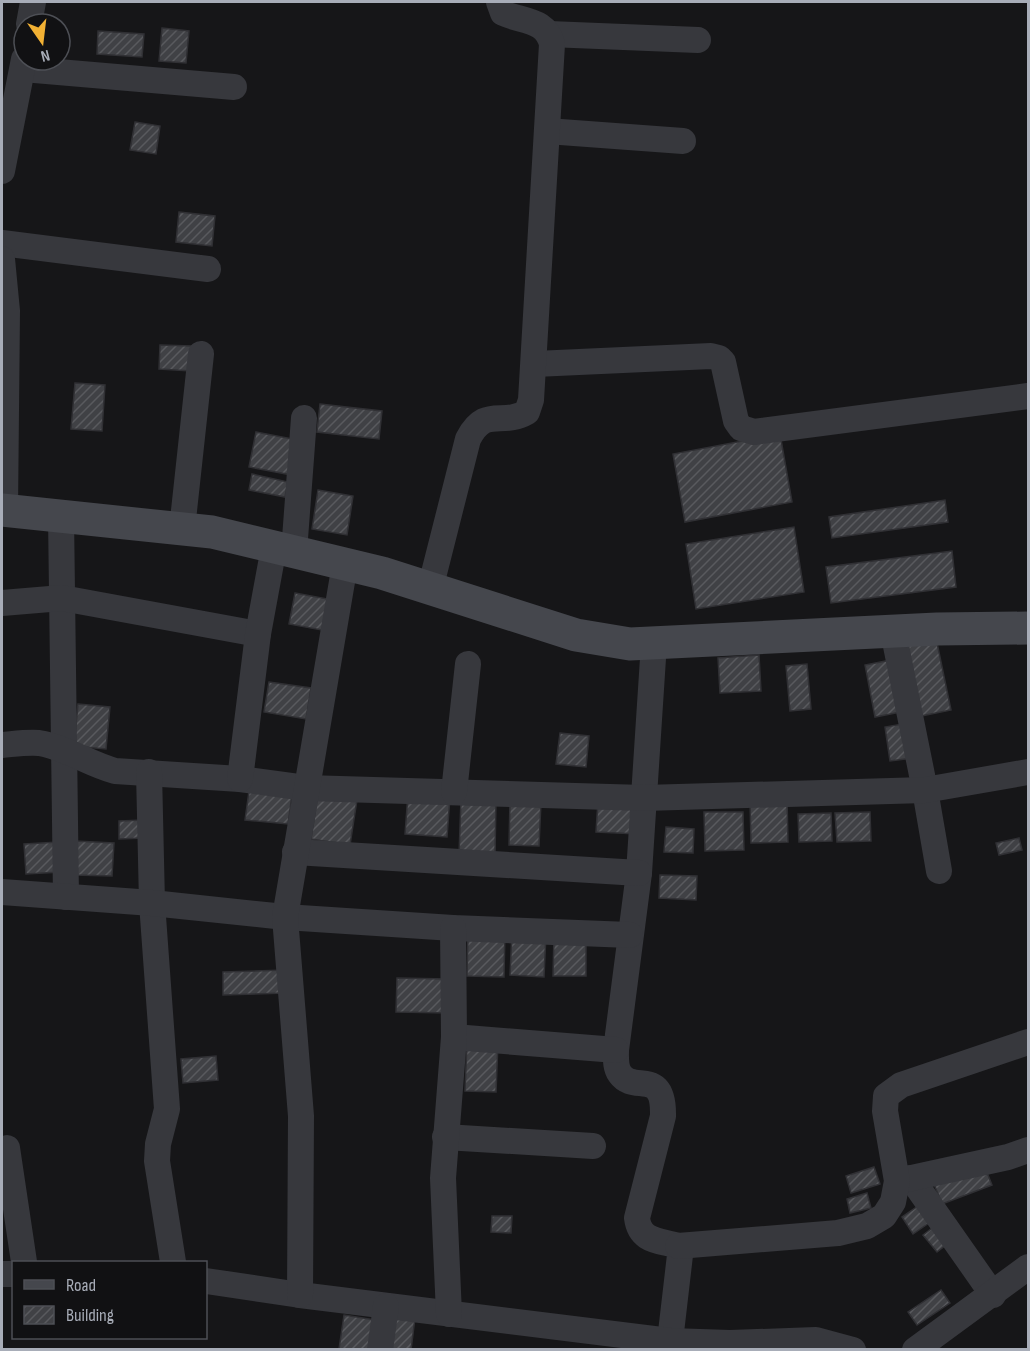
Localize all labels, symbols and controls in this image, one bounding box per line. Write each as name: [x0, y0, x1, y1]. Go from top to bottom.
north arrow: [12, 12, 72, 72]
text: N: [39, 45, 52, 65]
legend: [12, 1261, 207, 1339]
text: Road: [66, 1275, 96, 1296]
text: Building: [66, 1305, 114, 1326]

